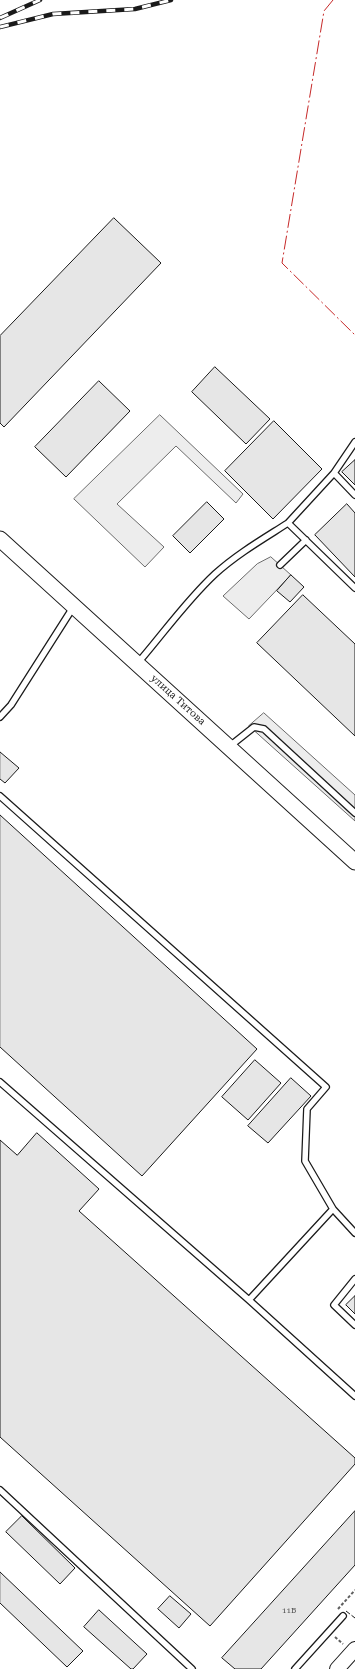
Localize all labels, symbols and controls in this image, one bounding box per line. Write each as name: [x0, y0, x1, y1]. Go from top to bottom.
street label: улица Титова: [148, 672, 208, 728]
house number: 11Б: [282, 1606, 296, 1616]

